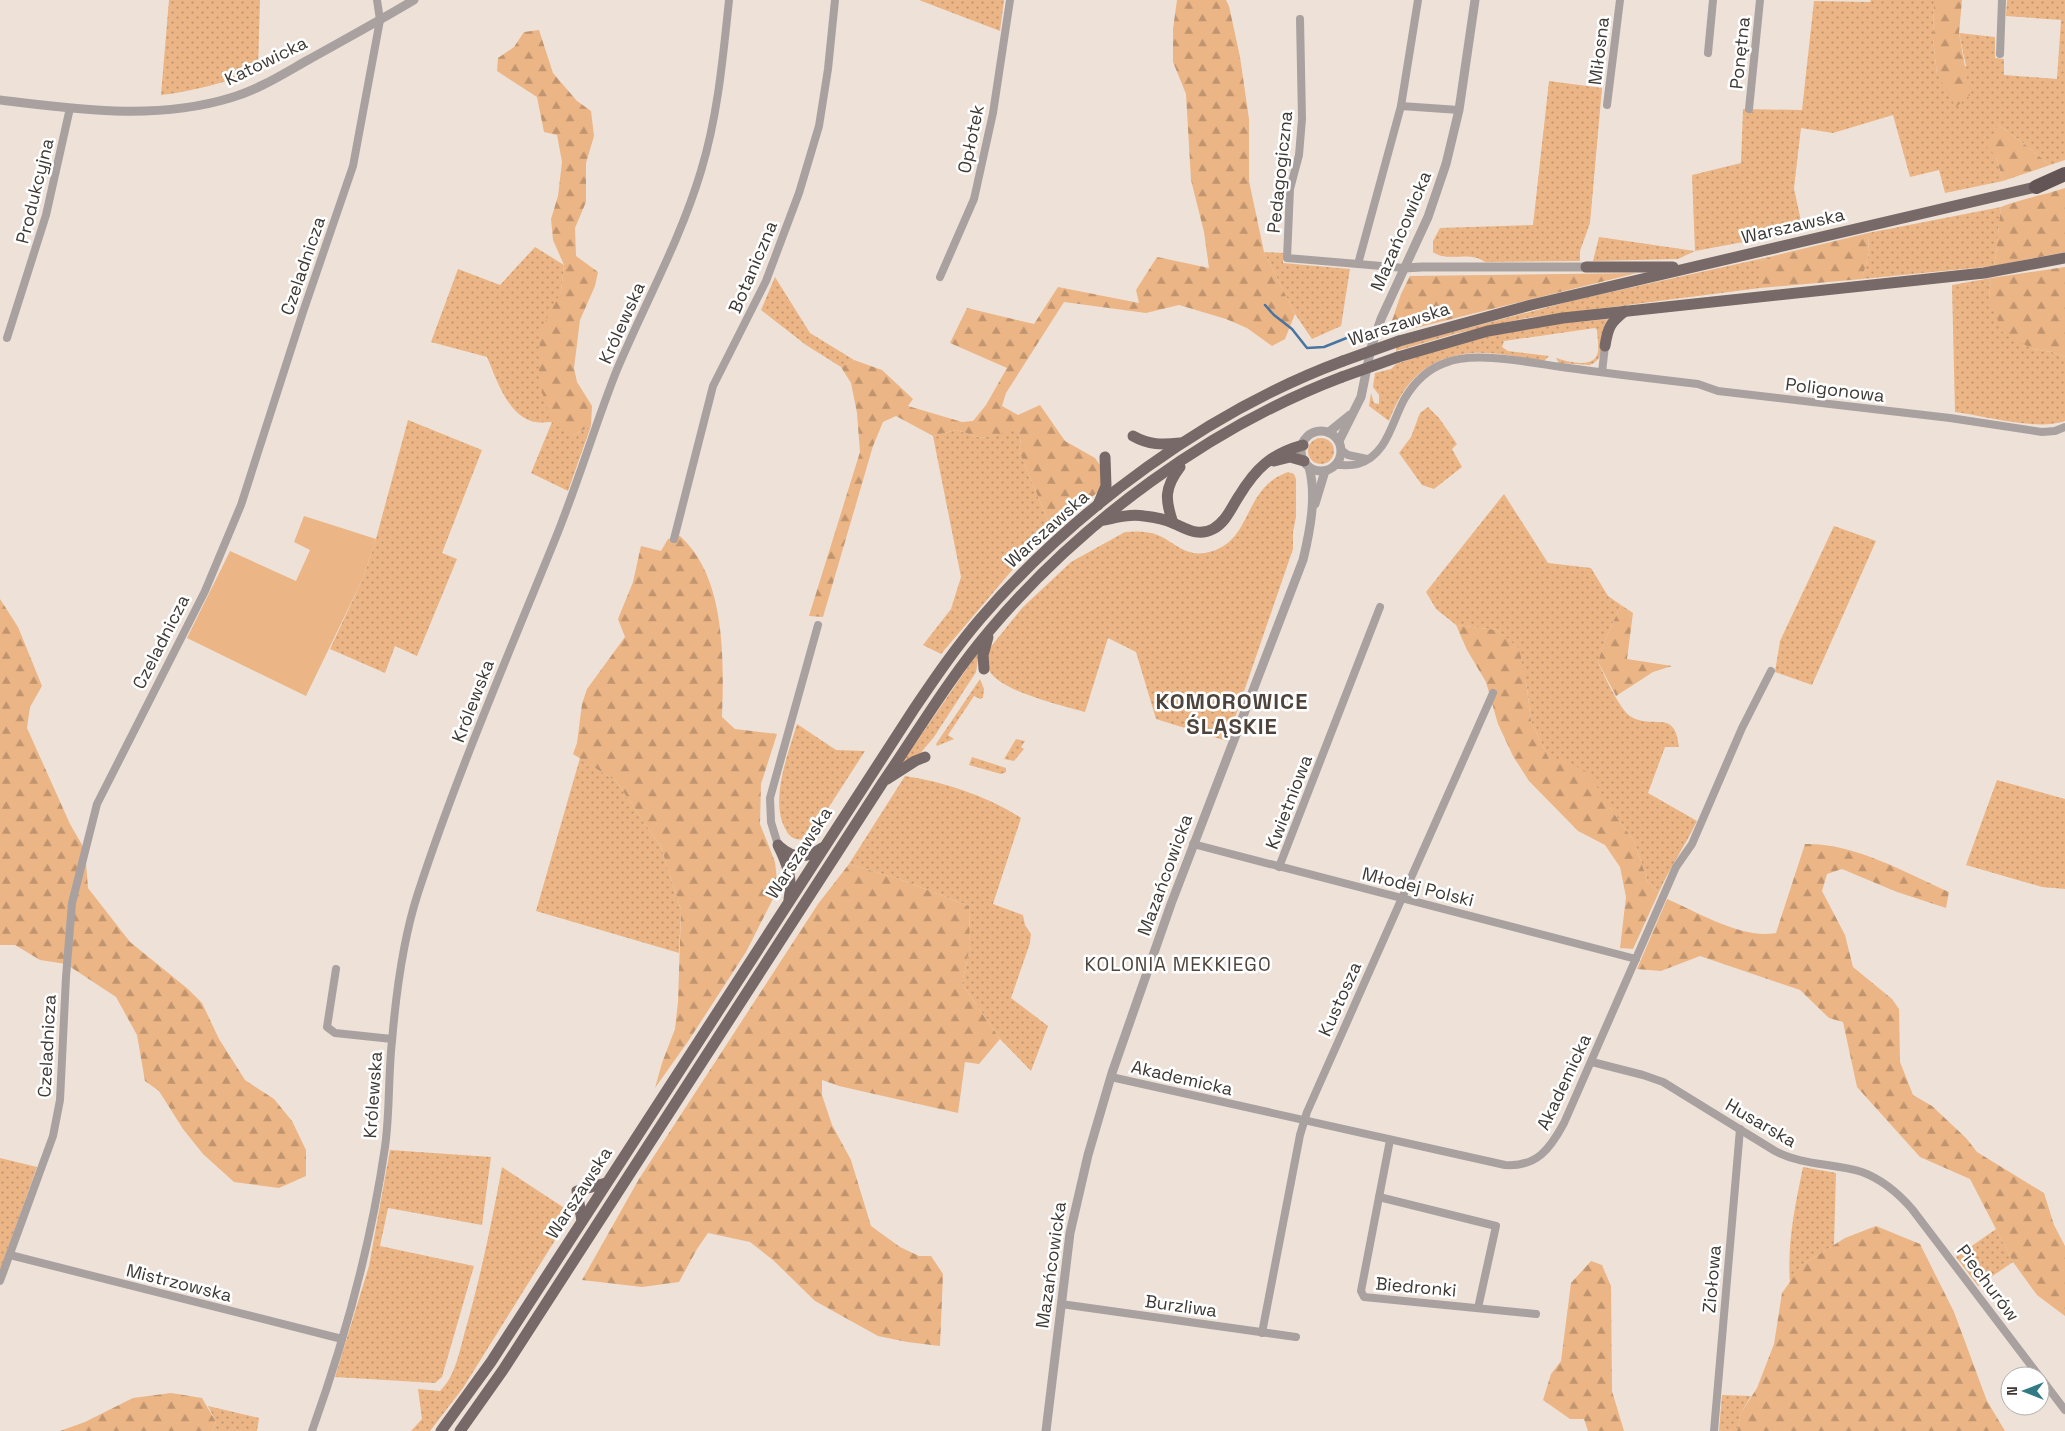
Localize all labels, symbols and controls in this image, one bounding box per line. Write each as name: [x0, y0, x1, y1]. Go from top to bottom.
street label: Miłosna: [1583, 15, 1614, 86]
street label: Ponętna: [1724, 16, 1755, 90]
street label: Katowicka: [221, 31, 311, 90]
street label: Opłotek: [952, 102, 989, 175]
street label: Pedagogiczna: [1262, 110, 1297, 234]
street label: Produkcyjna: [10, 136, 59, 246]
street label: Mazańcowicka: [1365, 168, 1436, 294]
street label: Warszawska: [1739, 202, 1847, 249]
street label: Czeladnicza: [275, 213, 330, 318]
street label: Botaniczna: [723, 217, 782, 316]
street label: Królewska: [593, 278, 650, 367]
street label: Warszawska: [1345, 296, 1452, 351]
street label: Poligonowa: [1784, 372, 1886, 407]
street label: Warszawska: [1000, 485, 1093, 572]
street label: Czeladnicza: [127, 591, 194, 693]
street label: Królewska: [446, 656, 499, 746]
district label: KOMOROWICE ŚLĄSKIE: [1156, 687, 1308, 740]
street label: Kwietniowa: [1260, 751, 1317, 852]
street label: Warszawska: [760, 802, 837, 903]
street label: Mazańcowicka: [1132, 811, 1197, 939]
street label: Młodej Polski: [1360, 862, 1476, 911]
district label: KOLONIA MEKKIEGO: [1084, 952, 1272, 977]
street label: Kustosza: [1313, 958, 1366, 1040]
street label: Czeladnicza: [32, 994, 61, 1098]
street label: Akademicka: [1531, 1030, 1596, 1134]
street label: Królewska: [358, 1051, 387, 1139]
street label: Akademicka: [1129, 1055, 1235, 1100]
street label: Husarska: [1722, 1093, 1801, 1152]
street label: Warszawska: [540, 1142, 617, 1243]
street label: Mazańcowicka: [1030, 1200, 1071, 1330]
street label: Piechurów: [1952, 1240, 2025, 1326]
street label: Ziołowa: [1697, 1244, 1726, 1314]
street label: Mistrzowska: [124, 1258, 234, 1307]
street label: Biedronki: [1375, 1272, 1458, 1302]
street label: Burzliwa: [1144, 1289, 1219, 1322]
north arrow: [2000, 1366, 2050, 1416]
text: N: [2003, 1386, 2021, 1396]

